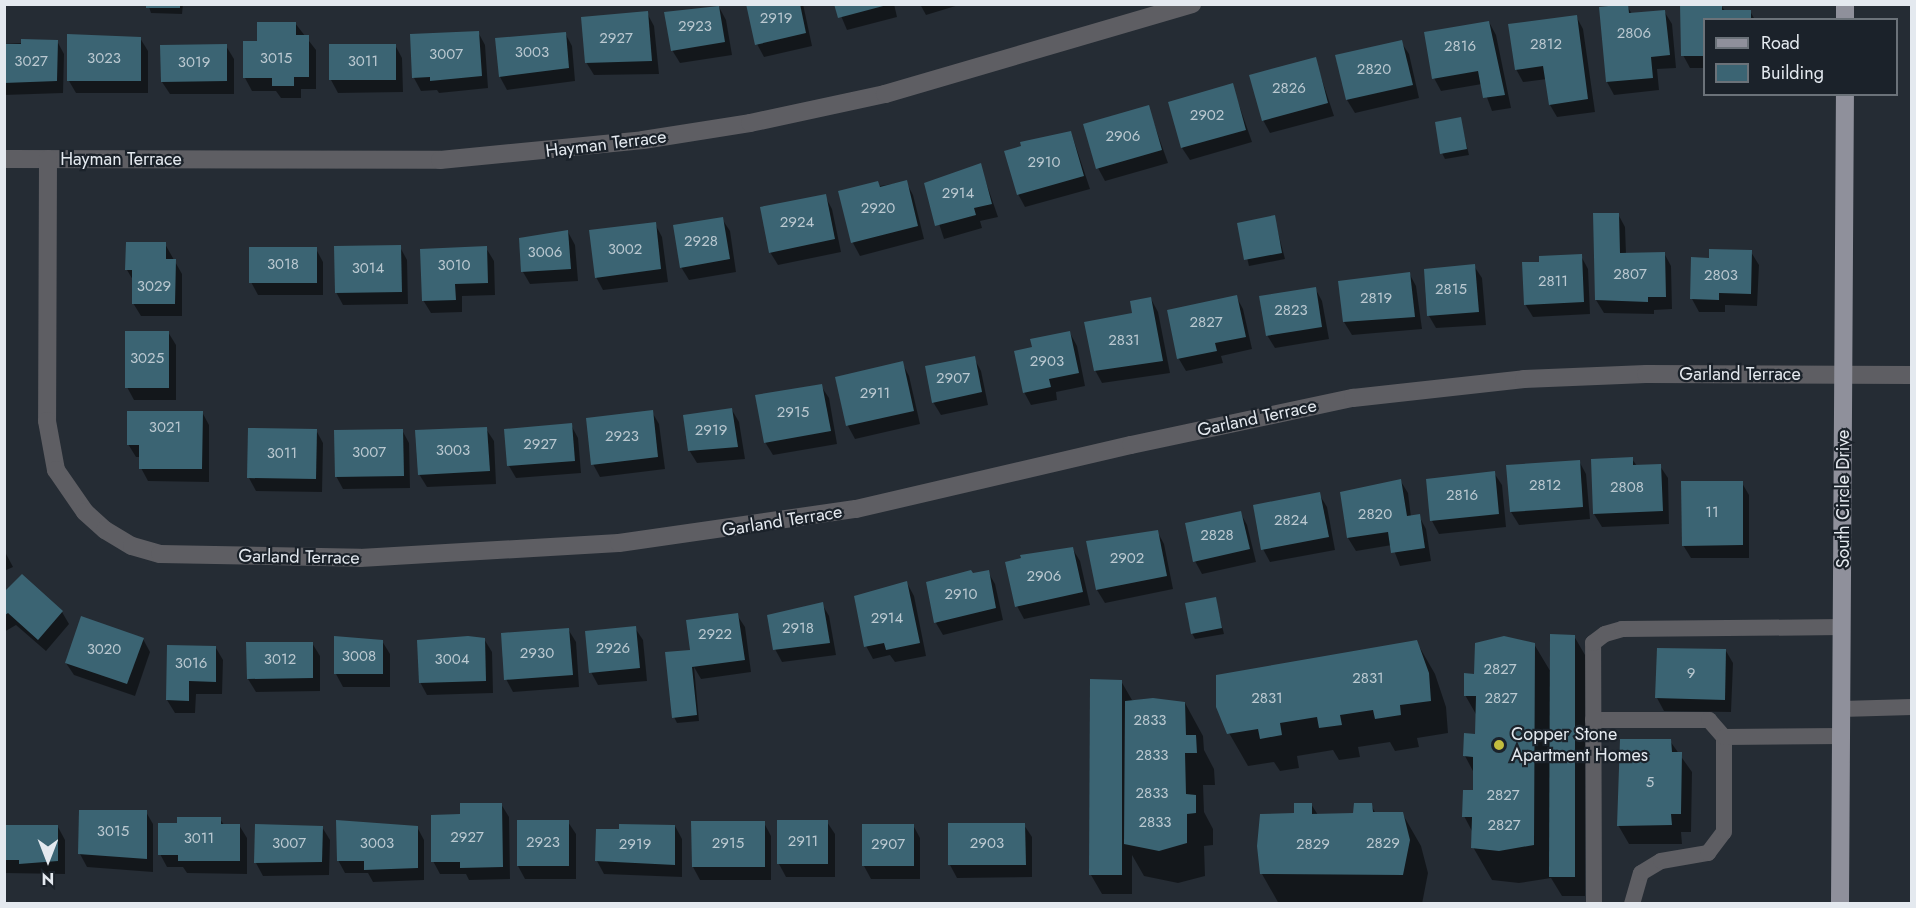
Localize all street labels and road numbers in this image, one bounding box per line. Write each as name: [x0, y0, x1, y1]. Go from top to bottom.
street label: Hayman Terrace: [544, 126, 668, 162]
street label: Hayman Terrace: [60, 148, 182, 170]
street label: Garland Terrace: [1679, 363, 1801, 385]
street label: Garland Terrace: [1195, 395, 1319, 441]
street label: South Circle Drive: [1832, 430, 1854, 568]
street label: Garland Terrace: [720, 501, 844, 541]
street label: Garland Terrace: [238, 545, 360, 569]

